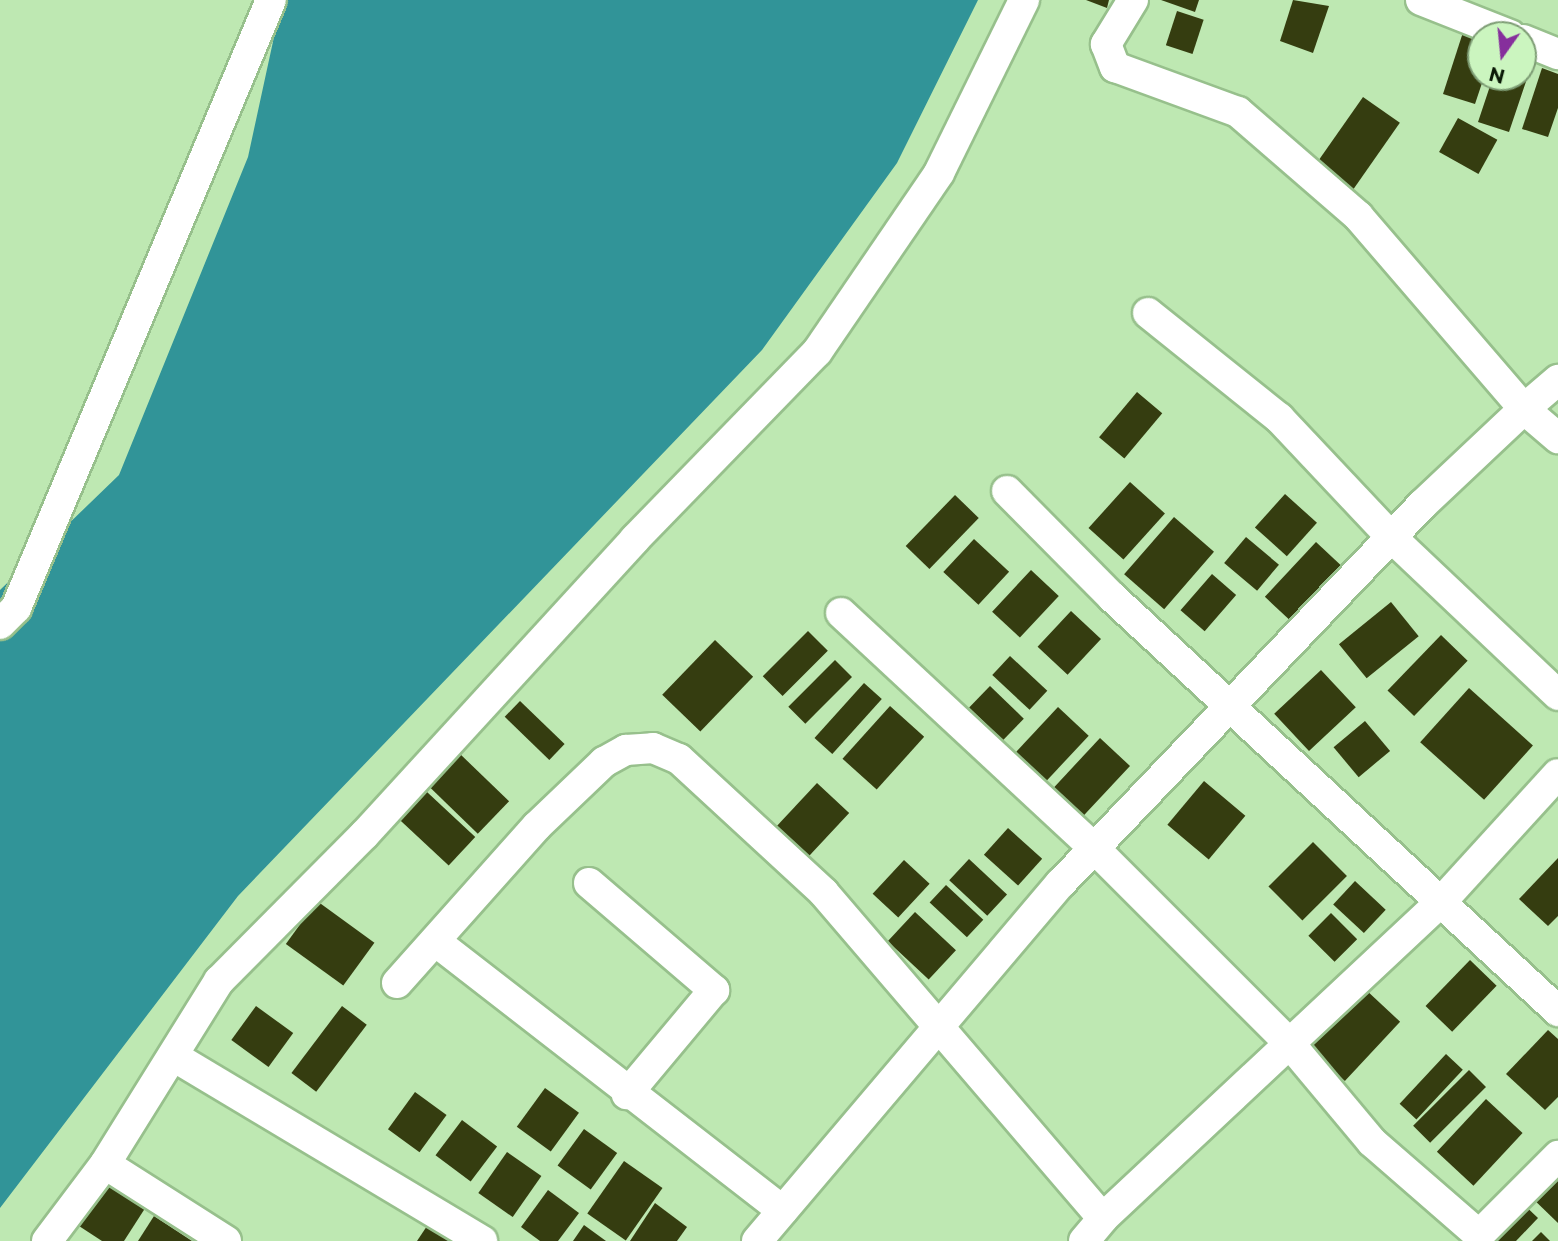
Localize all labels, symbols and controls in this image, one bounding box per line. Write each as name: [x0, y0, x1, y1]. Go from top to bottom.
north arrow: [1467, 21, 1537, 91]
text: N: [1487, 62, 1507, 88]

